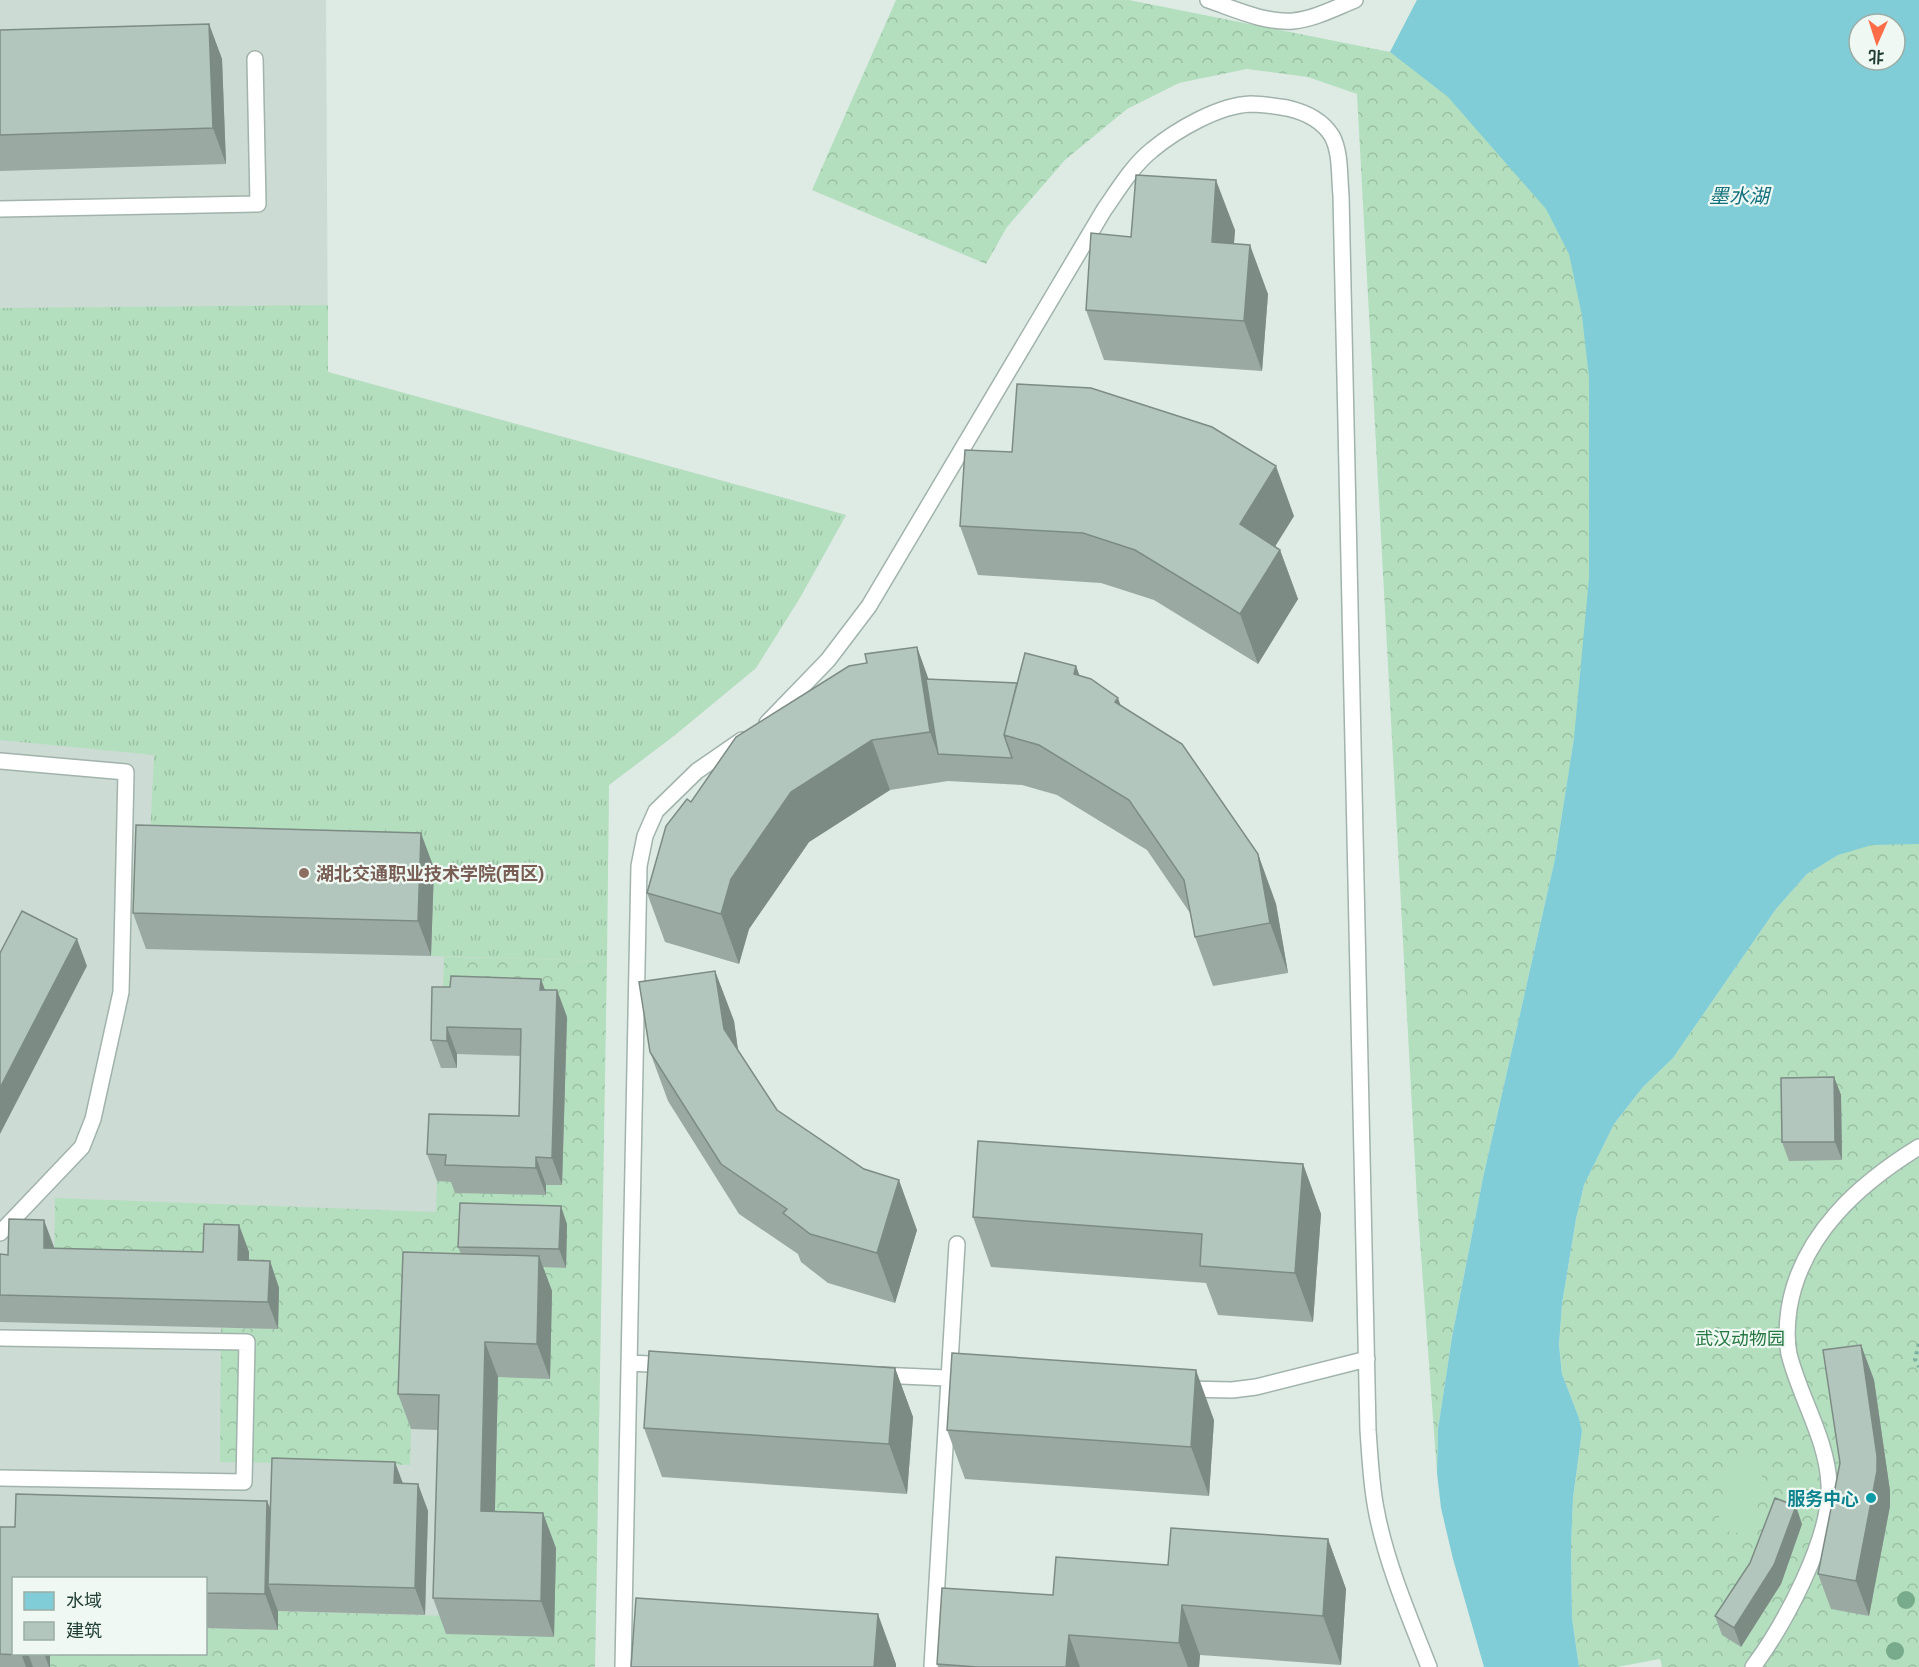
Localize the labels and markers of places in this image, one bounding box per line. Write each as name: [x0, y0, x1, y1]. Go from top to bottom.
place label: 湖北交通职业技术学院(西区): [316, 862, 544, 885]
marker: 湖北交通职业技术学院(西区): [297, 866, 311, 880]
place label: 服务中心: [1787, 1487, 1859, 1510]
marker: 服务中心: [1864, 1491, 1878, 1505]

